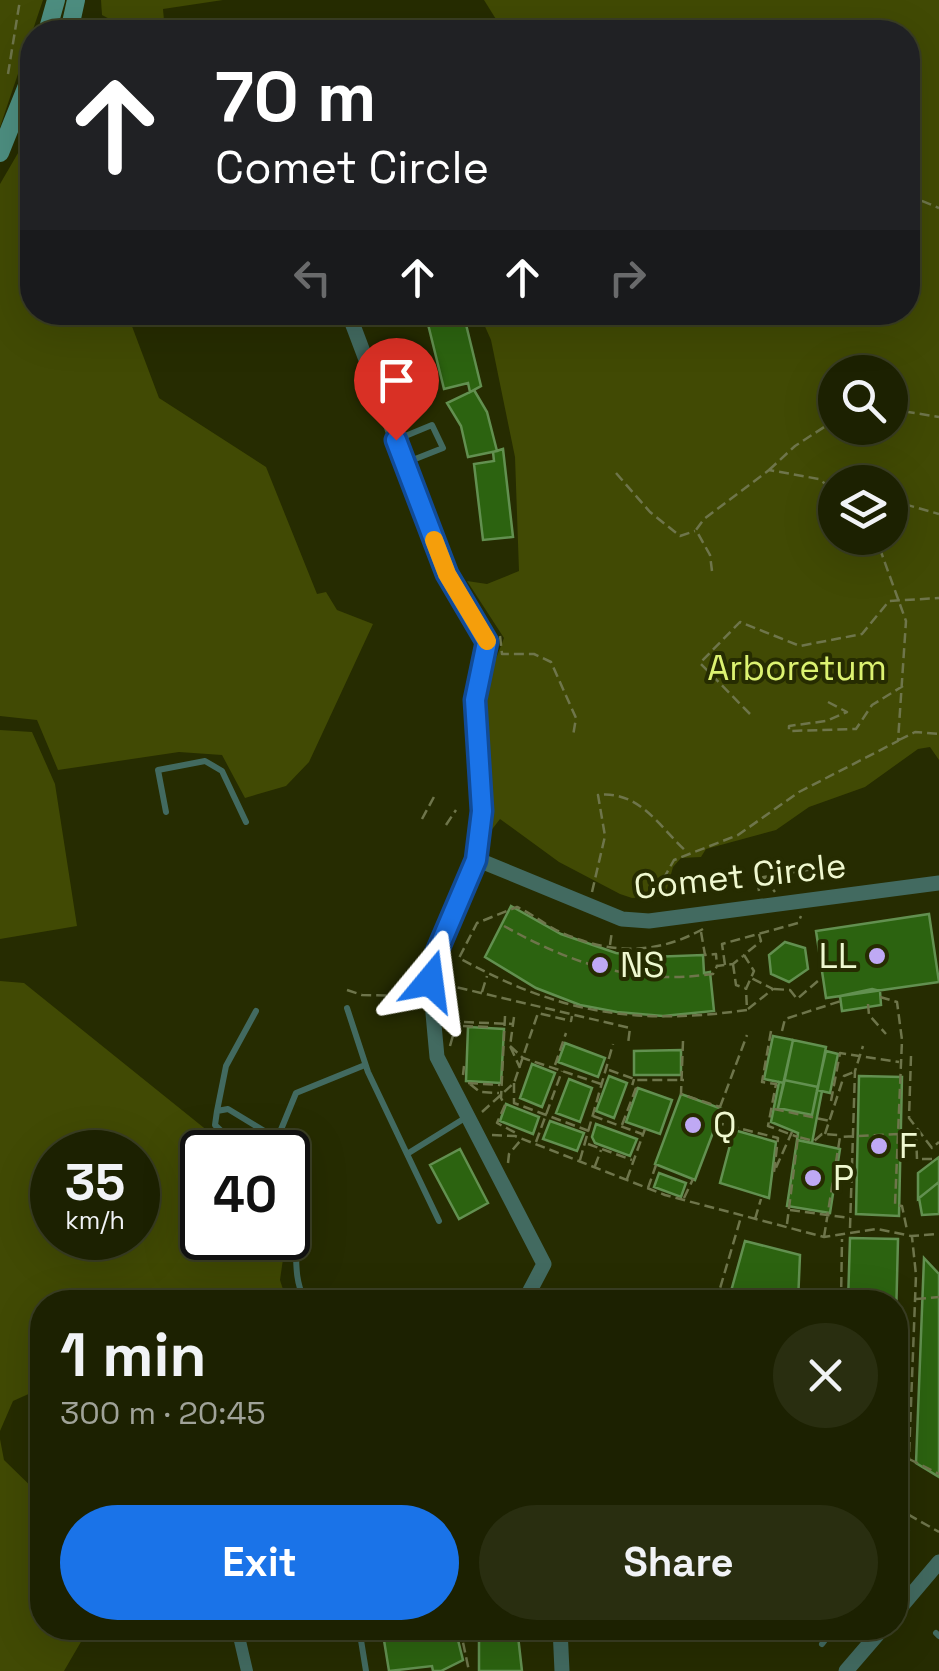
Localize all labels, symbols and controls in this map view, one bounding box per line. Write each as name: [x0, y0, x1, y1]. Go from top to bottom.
text: 70 m: [215, 52, 376, 141]
icon: ahead: [50, 60, 180, 190]
text: Comet Circle: [215, 139, 489, 196]
icon: left: [285, 250, 340, 305]
icon: ahead: [390, 250, 445, 305]
icon: ahead: [495, 250, 550, 305]
icon: right: [600, 250, 655, 305]
pin: [354, 338, 439, 441]
icon: arrive: [369, 353, 424, 408]
map controls: [818, 355, 908, 555]
button: search: [818, 355, 908, 445]
button: layers: [818, 465, 908, 555]
park label: Arboretum: [707, 646, 887, 690]
street label: Comet Circle: [632, 843, 848, 909]
position arrow: [378, 929, 482, 1033]
place label: LL: [819, 934, 857, 978]
place label: NS: [620, 943, 665, 987]
marker: LL: [866, 945, 888, 967]
marker: NS: [589, 954, 611, 976]
place label: Q: [713, 1103, 736, 1147]
marker: Q: [682, 1114, 704, 1136]
place label: F: [899, 1124, 918, 1168]
speed limit sign: 40: [180, 1130, 310, 1260]
marker: F: [868, 1135, 890, 1157]
text: 35: [65, 1151, 125, 1215]
place label: P: [833, 1156, 854, 1200]
marker: P: [802, 1167, 824, 1189]
text: km/h: [65, 1204, 125, 1236]
text: 1 min: [60, 1317, 207, 1394]
button: close: [773, 1323, 878, 1428]
text: 300 m · 20:45: [60, 1393, 266, 1433]
button: Exit: [60, 1505, 459, 1620]
button: Share: [479, 1505, 878, 1620]

